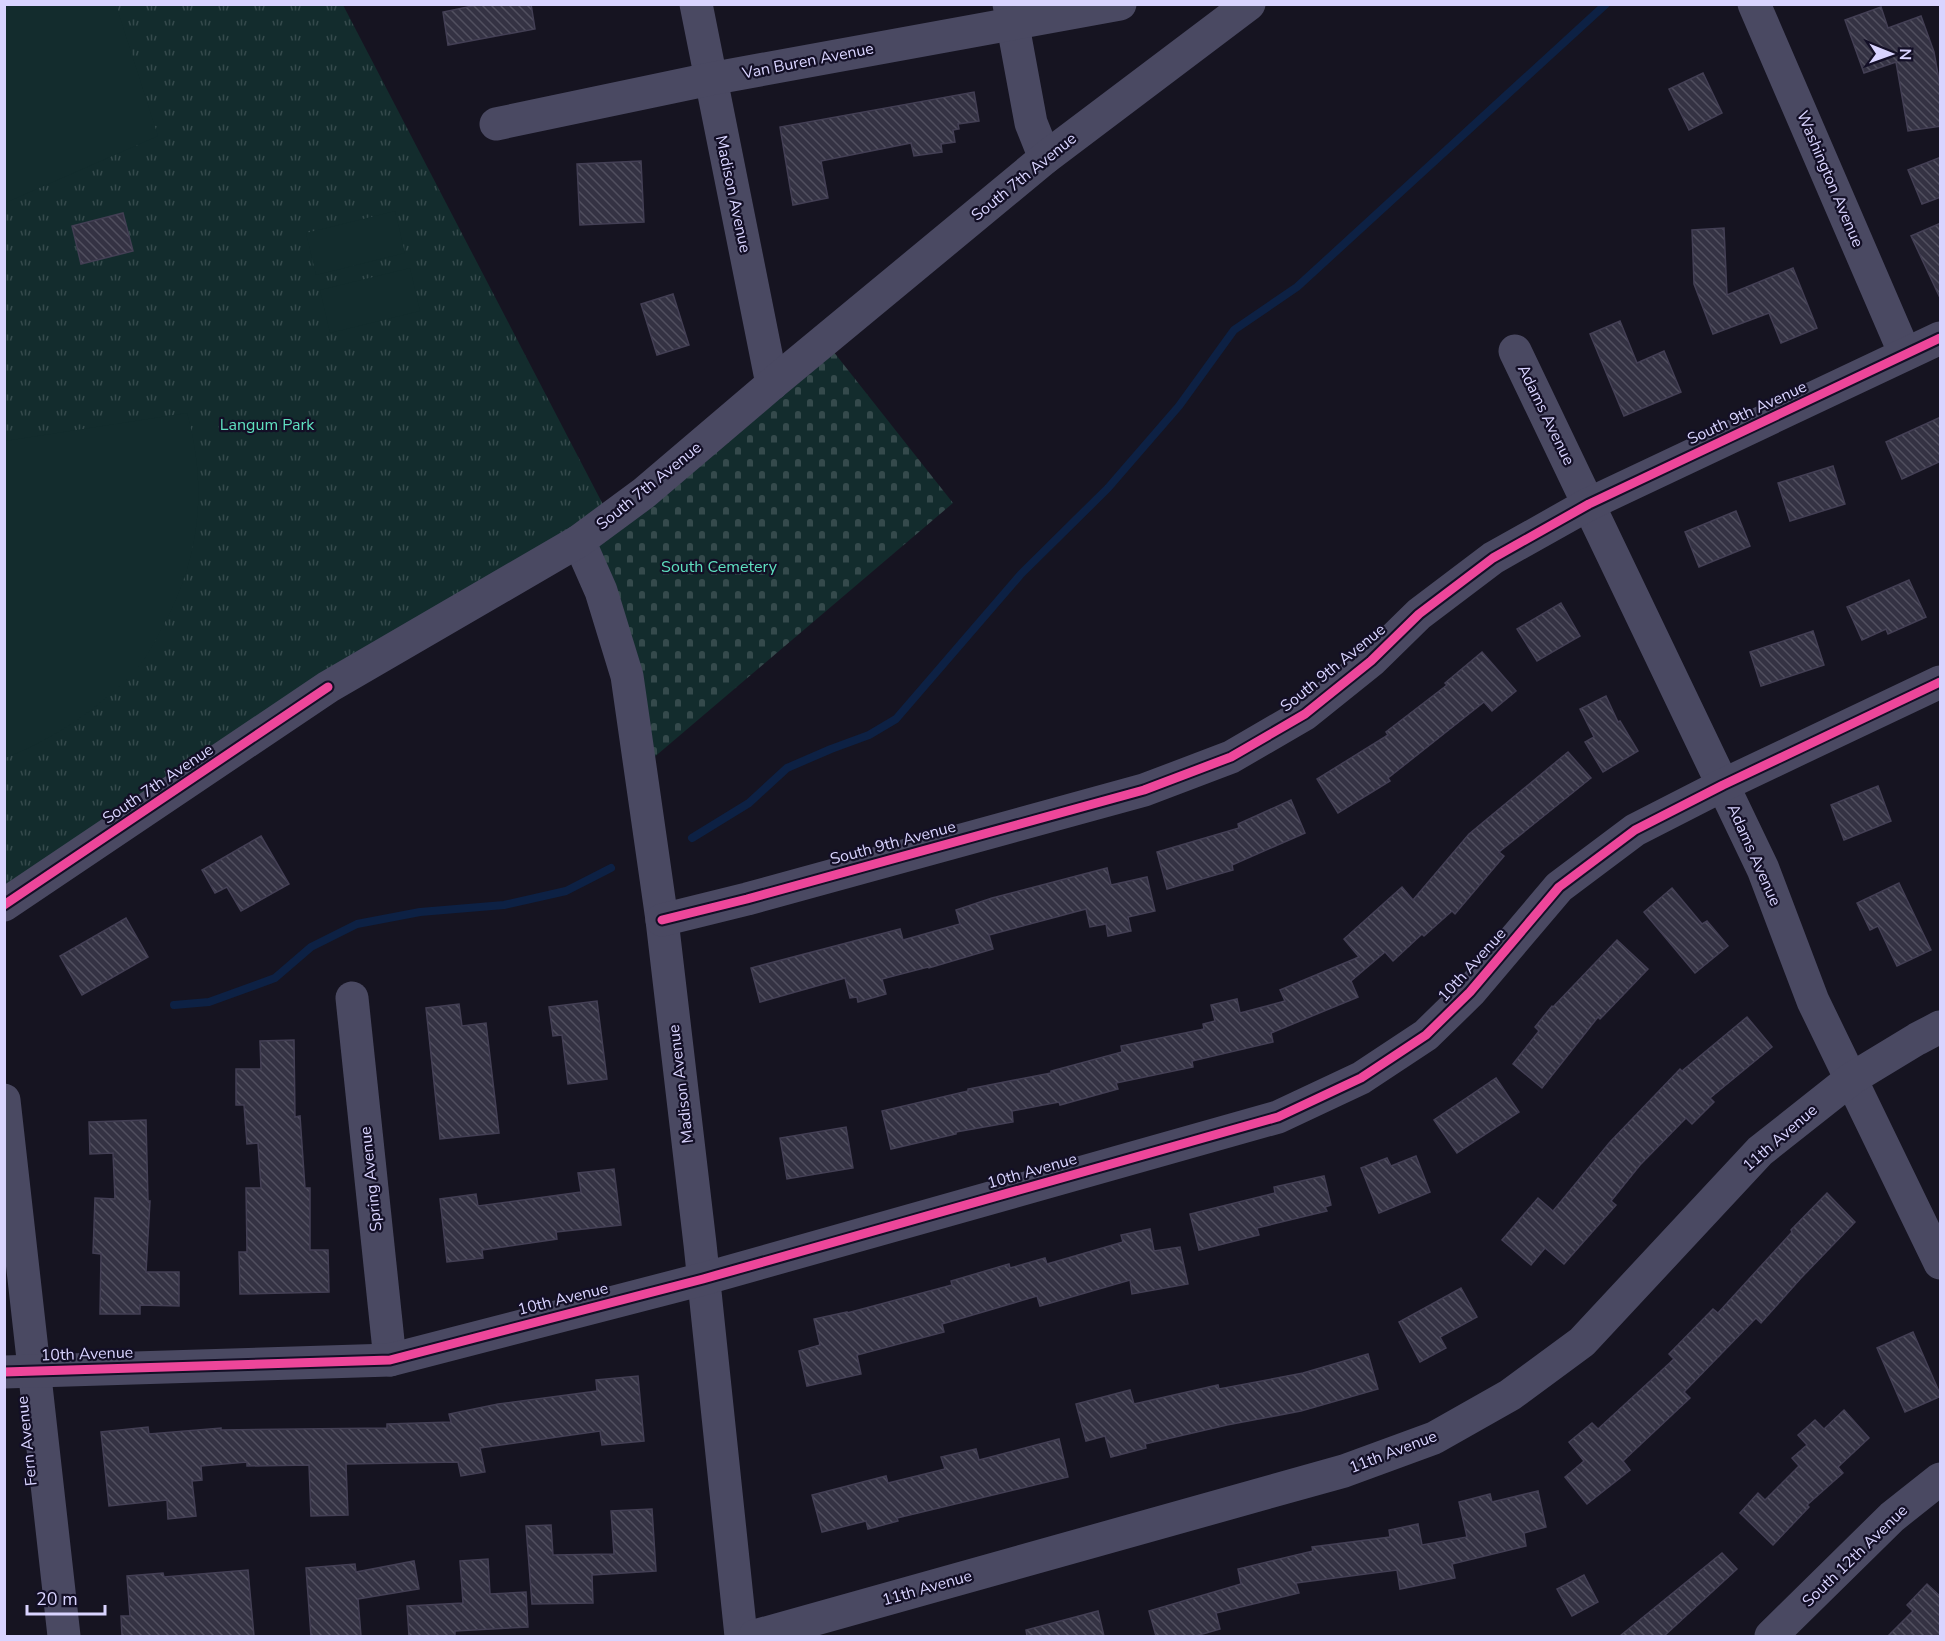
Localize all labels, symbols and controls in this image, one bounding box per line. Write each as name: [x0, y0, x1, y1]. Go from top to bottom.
north arrow: [1861, 24, 1921, 84]
street label: Van Buren Avenue: [739, 37, 876, 85]
text: N: [1894, 48, 1916, 60]
street label: Washington Avenue: [1791, 107, 1869, 251]
street label: South 7th Avenue: [967, 128, 1081, 226]
street label: Madison Avenue: [710, 133, 756, 255]
street label: Adams Avenue: [1512, 361, 1580, 469]
street label: South 9th Avenue: [1684, 376, 1810, 450]
park label: Langum Park: [220, 414, 315, 436]
street label: South 7th Avenue: [592, 437, 706, 535]
park label: South Cemetery: [661, 556, 778, 578]
street label: South 9th Avenue: [1276, 619, 1390, 717]
street label: South 7th Avenue: [98, 739, 218, 829]
street label: Adams Avenue: [1722, 801, 1786, 909]
street label: South 9th Avenue: [828, 816, 958, 870]
street label: 10th Avenue: [1433, 923, 1511, 1007]
street label: Madison Avenue: [663, 1023, 699, 1145]
street label: 11th Avenue: [1738, 1099, 1822, 1177]
street label: Spring Avenue: [355, 1125, 387, 1233]
street label: 10th Avenue: [985, 1148, 1079, 1194]
street label: 10th Avenue: [515, 1277, 611, 1321]
street label: 10th Avenue: [40, 1341, 134, 1367]
street label: Fern Avenue: [11, 1395, 43, 1487]
street label: 11th Avenue: [1346, 1425, 1440, 1479]
street label: South 12th Avenue: [1797, 1500, 1913, 1612]
street label: 11th Avenue: [880, 1565, 974, 1611]
scale bar: [27, 1578, 105, 1616]
text: 20 m: [36, 1587, 78, 1611]

